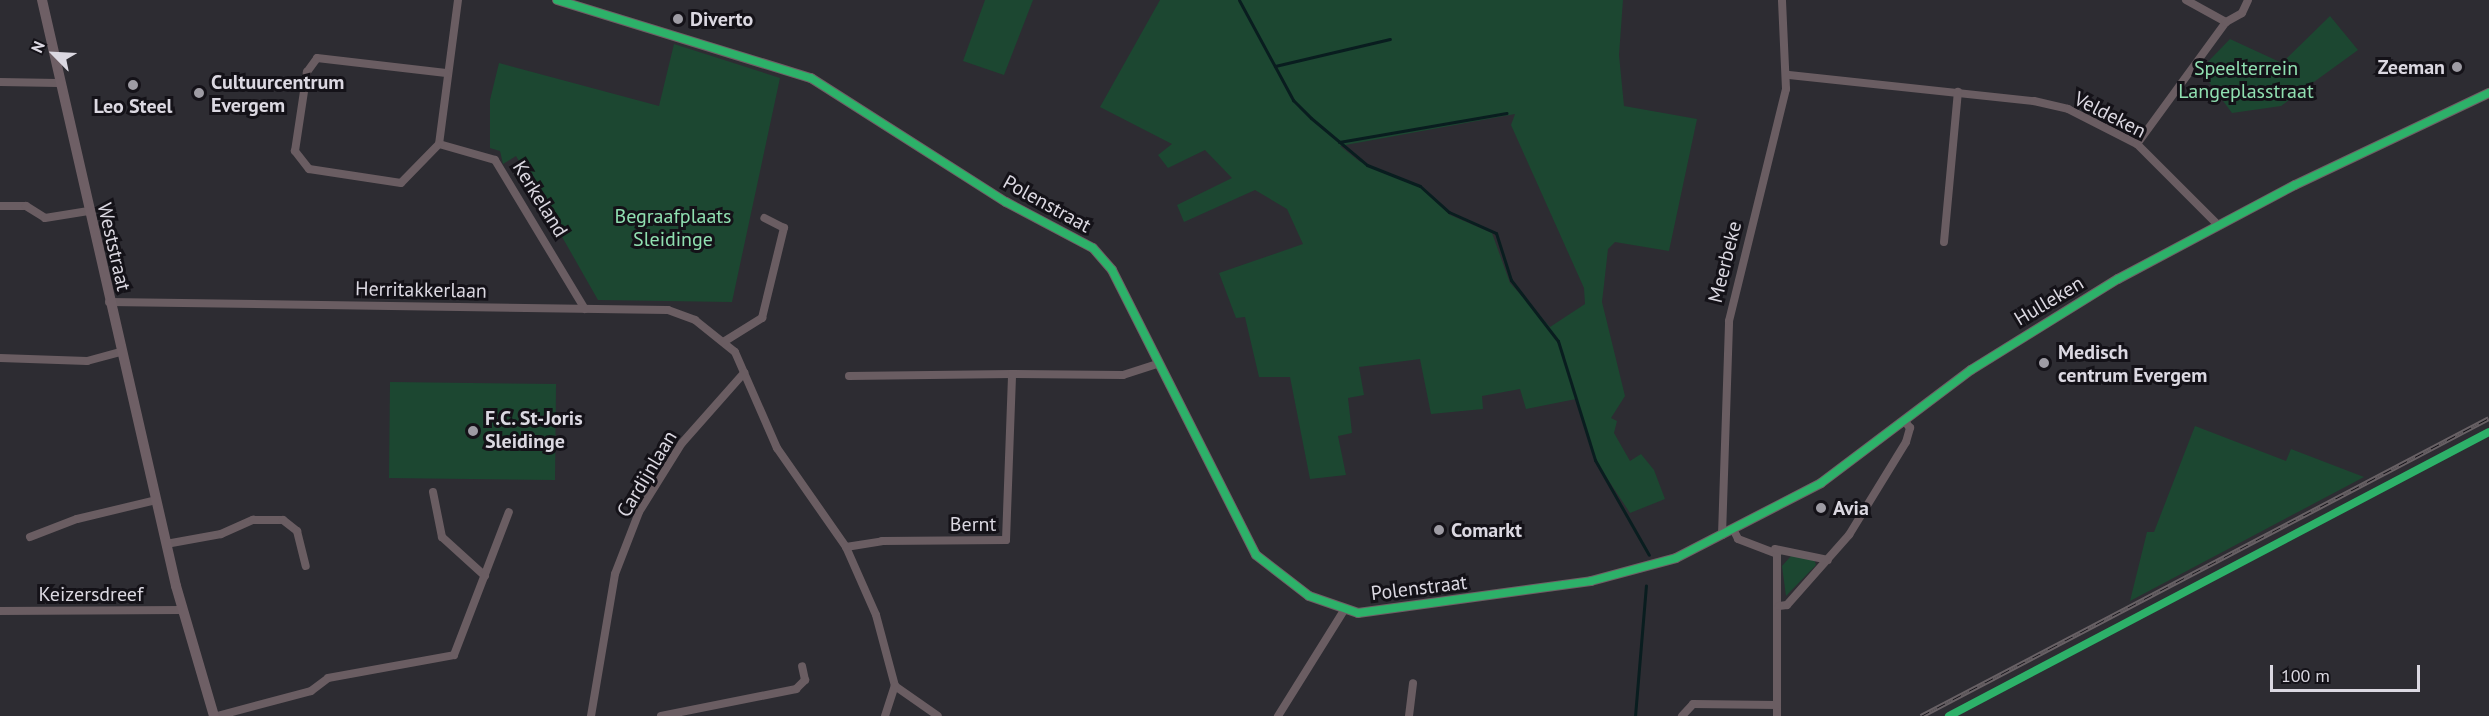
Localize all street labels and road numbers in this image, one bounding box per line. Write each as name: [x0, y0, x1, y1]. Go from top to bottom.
street label: Veldeken: [2070, 87, 2150, 143]
street label: Kerkeland: [507, 157, 573, 241]
street label: Polenstraat: [999, 170, 1095, 238]
street label: Weststraat: [92, 201, 136, 293]
street label: Meerbeke: [1703, 219, 1747, 305]
street label: Hulleken: [2010, 271, 2088, 331]
street label: Herritakkerlaan: [355, 277, 487, 303]
street label: Cardijnlaan: [612, 426, 682, 522]
street label: Bernt: [950, 512, 996, 536]
street label: Polenstraat: [1370, 570, 1468, 606]
street label: Keizersdreef: [39, 582, 143, 606]

